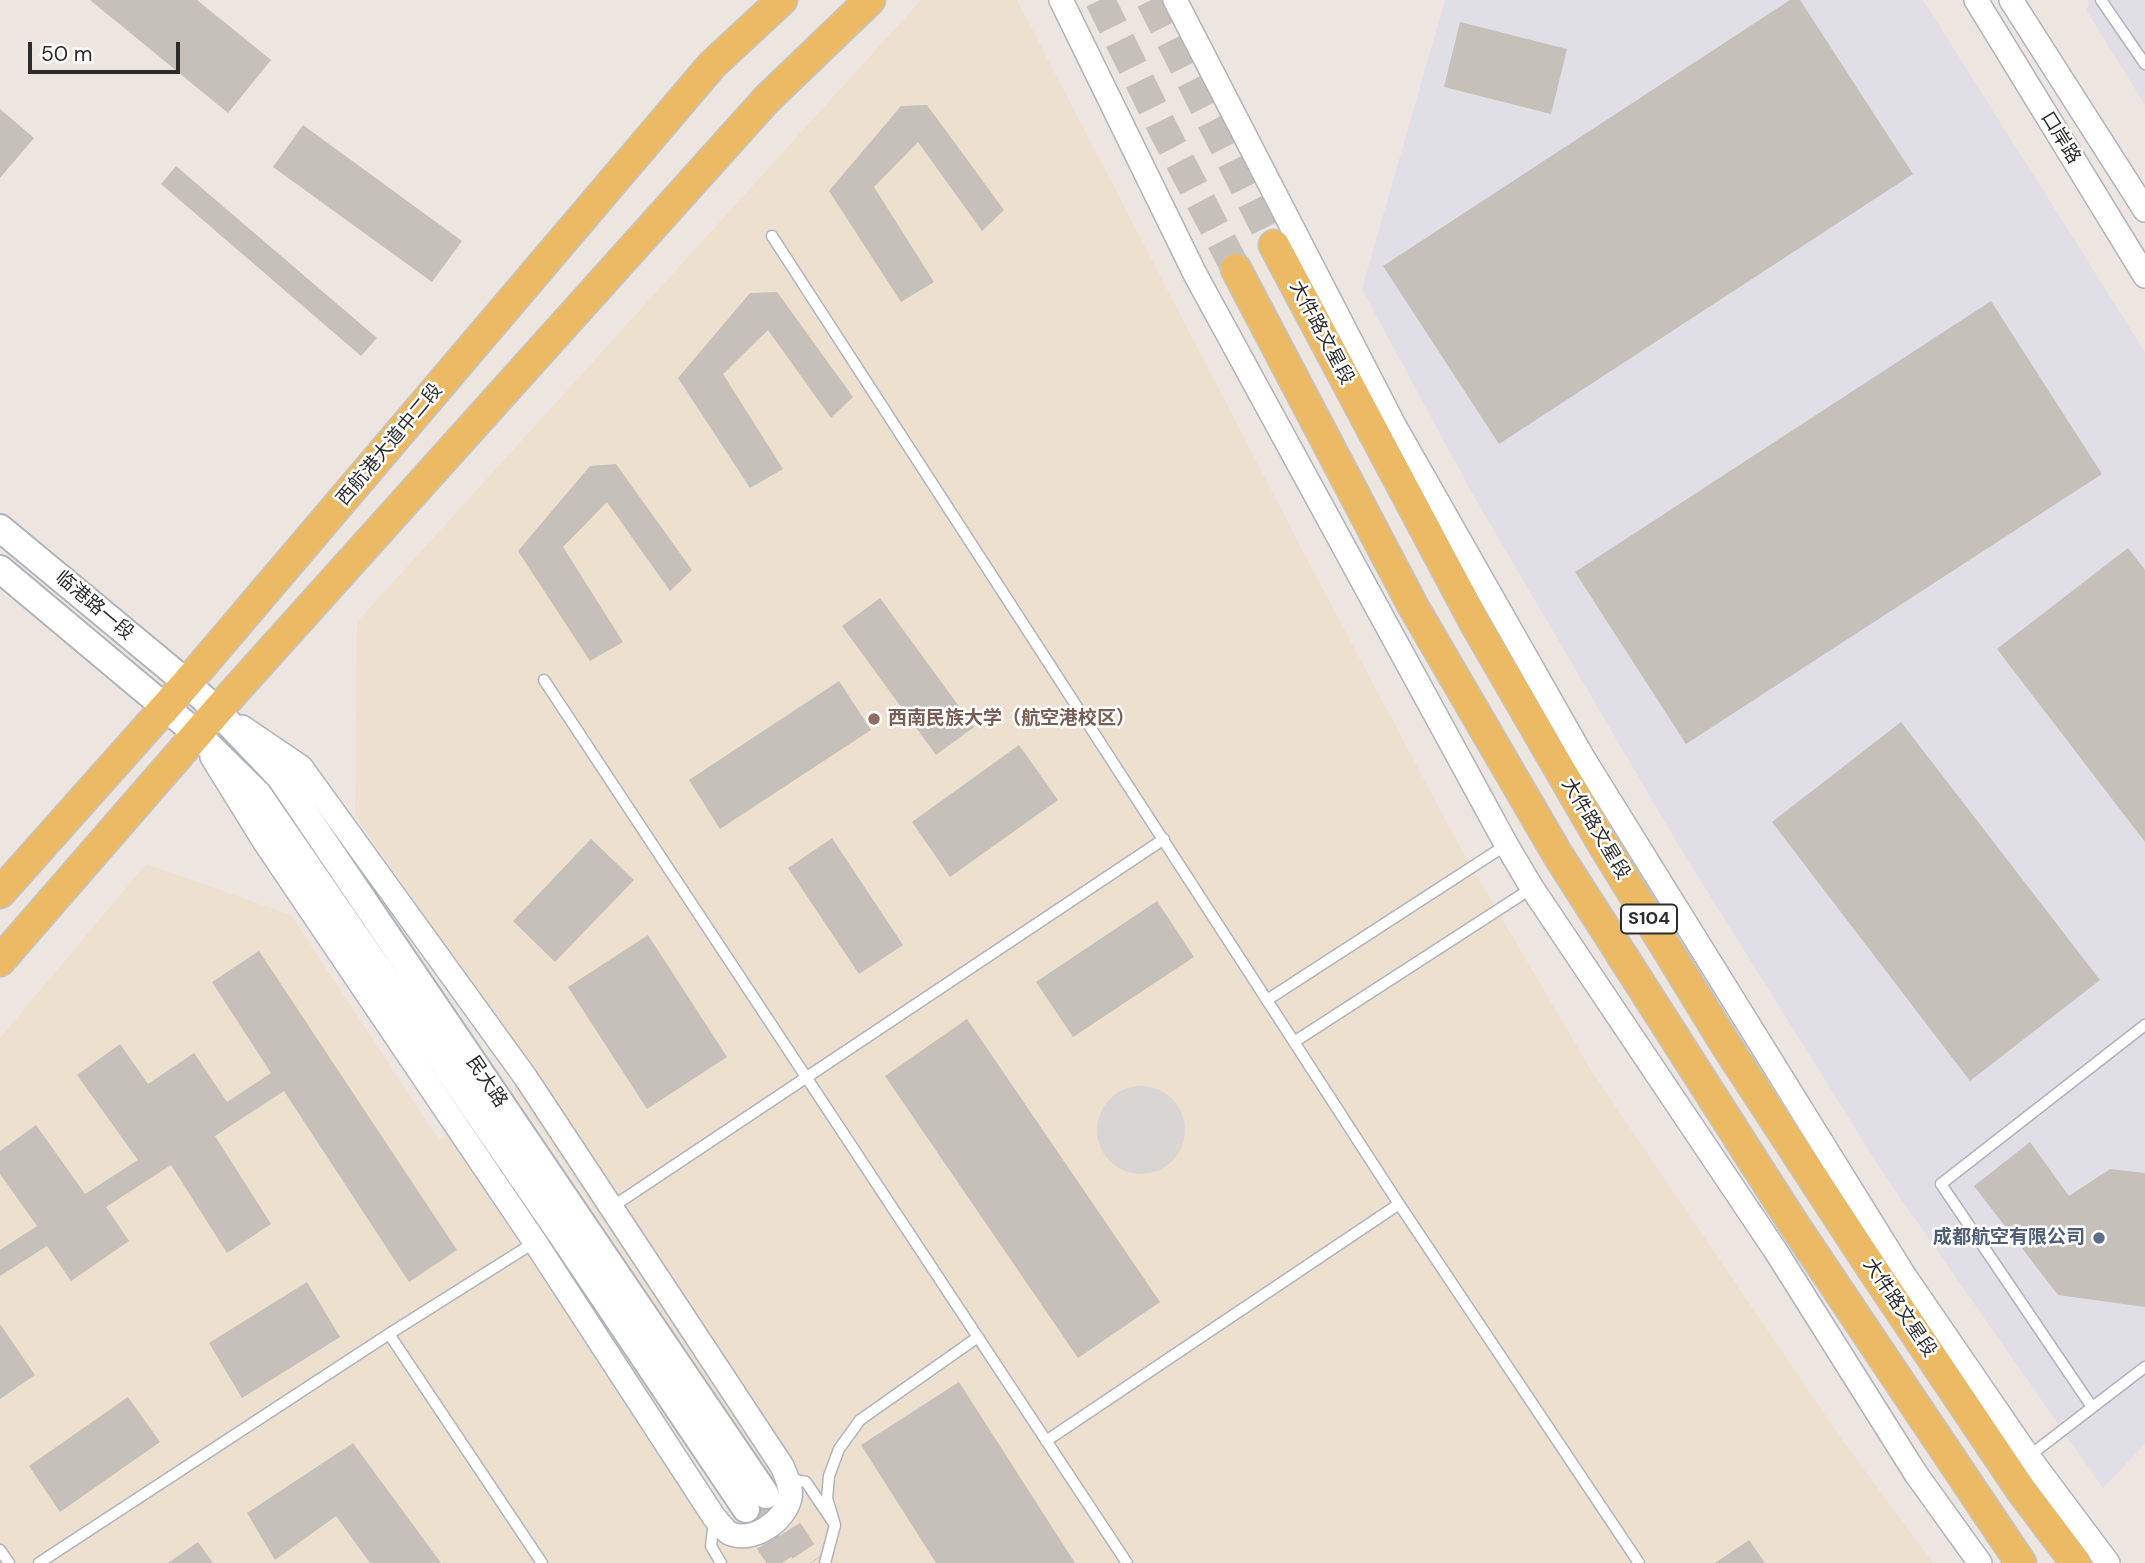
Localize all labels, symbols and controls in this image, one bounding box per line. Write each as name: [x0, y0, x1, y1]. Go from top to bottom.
scale bar: [32, 28, 184, 72]
text: 50 m: [41, 40, 92, 68]
street label: 口岸路: [2035, 108, 2085, 168]
street label: 大件路文星段: [1284, 277, 1358, 389]
street label: 西航港大道中二段: [332, 379, 448, 511]
street label: 临港路一段: [50, 567, 138, 645]
place label: 西南民族大学（航空港校区）: [888, 708, 1135, 730]
marker: 西南民族大学（航空港校区）: [866, 711, 882, 727]
street label: 大件路文星段: [1556, 774, 1634, 884]
road number: S104: [1621, 904, 1677, 934]
street label: 民大路: [461, 1052, 511, 1112]
place label: 成都航空有限公司: [1933, 1227, 2085, 1249]
marker: 成都航空有限公司: [2091, 1230, 2107, 1246]
street label: 大件路文星段: [1858, 1254, 1940, 1362]

